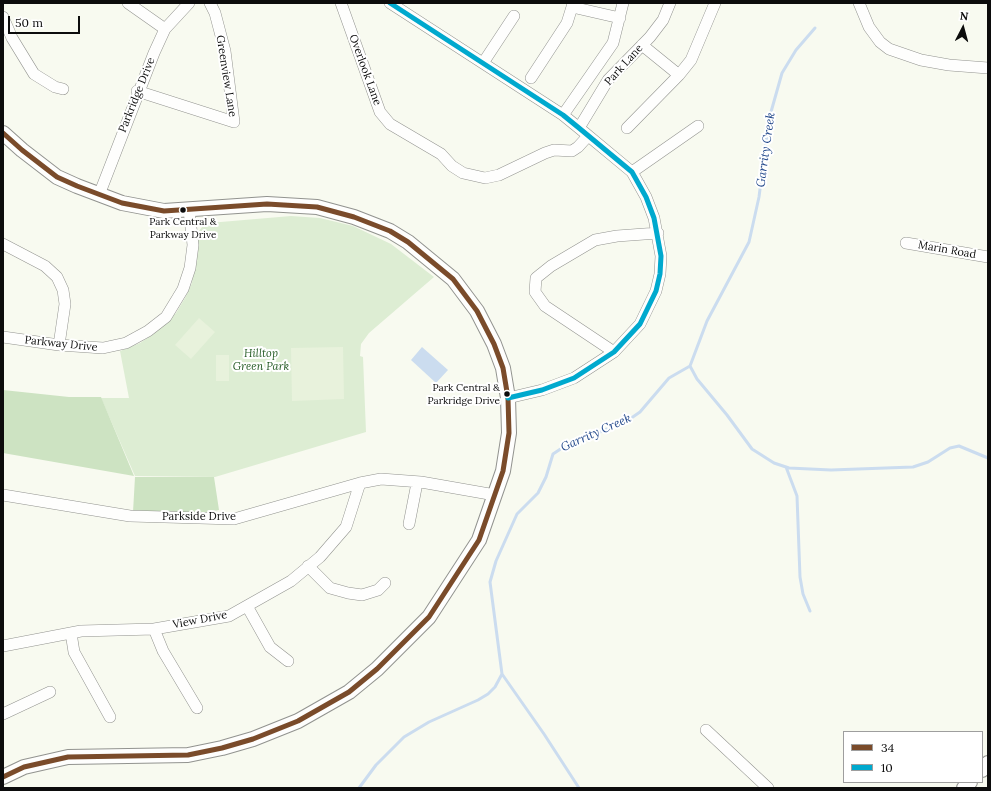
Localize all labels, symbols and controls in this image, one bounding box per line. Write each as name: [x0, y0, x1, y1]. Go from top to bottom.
scale bar: [10, 8, 82, 34]
north arrow: [943, 8, 983, 48]
text: N: [959, 9, 969, 23]
text: 50 m: [15, 15, 43, 30]
street label: Overlook Lane: [346, 33, 384, 107]
street label: Greenview Lane: [213, 34, 239, 118]
street label: Park Lane: [602, 42, 646, 88]
street label: Parkridge Drive: [116, 56, 158, 134]
water label: Garrity Creek: [754, 112, 778, 188]
marker: Park Central & Parkway Drive: [178, 205, 188, 215]
place label: Park Central & Parkway Drive: [149, 216, 217, 240]
street label: Marin Road: [917, 238, 977, 262]
street label: Parkway Drive: [24, 334, 98, 354]
park label: Hilltop Green Park: [233, 347, 289, 373]
place label: Park Central & Parkridge Drive: [428, 382, 500, 406]
marker: Park Central & Parkridge Drive: [502, 389, 512, 399]
water label: Garrity Creek: [559, 411, 633, 455]
street label: Parkside Drive: [162, 510, 236, 524]
street label: View Drive: [172, 608, 228, 632]
legend: [843, 731, 983, 783]
text: 34: [881, 740, 894, 755]
text: 10: [881, 760, 893, 775]

